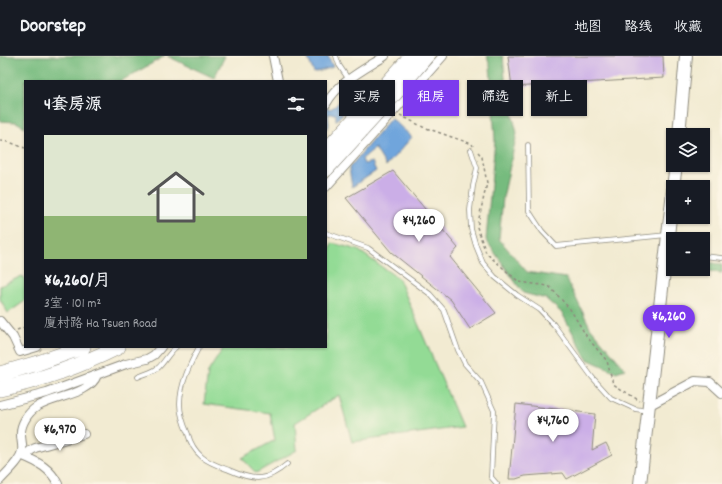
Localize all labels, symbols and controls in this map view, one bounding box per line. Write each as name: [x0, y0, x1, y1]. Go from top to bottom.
text: Doorstep: [20, 14, 86, 41]
text: 地图: [574, 18, 602, 38]
text: 路线: [624, 18, 652, 38]
text: 收藏: [674, 18, 702, 38]
chip: 买房: [339, 80, 395, 116]
chip: 租房: [403, 80, 459, 116]
chip: 筛选: [467, 80, 523, 116]
chip: 新上: [531, 80, 587, 116]
icon: filters: [285, 93, 307, 115]
text: 4套房源: [44, 94, 102, 118]
map controls: [666, 128, 710, 276]
button: layers: [666, 128, 710, 172]
icon: home: [140, 161, 212, 233]
button: +: [666, 180, 710, 224]
pin: ¥4,260: [386, 209, 452, 243]
text: ¥4,260: [402, 212, 436, 231]
button: −: [666, 232, 710, 276]
text: ¥6,260/月: [44, 270, 111, 294]
text: 3室 · 101 m²: [44, 295, 101, 314]
pin: ¥6,260: [636, 305, 702, 339]
text: ¥6,260: [652, 308, 686, 327]
text: 廈村路 Ha Tsuen Road: [44, 315, 157, 334]
pin: ¥4,760: [520, 409, 586, 443]
text: ¥4,760: [537, 412, 569, 431]
pin: ¥6,970: [27, 418, 93, 452]
text: ¥6,970: [43, 421, 77, 440]

